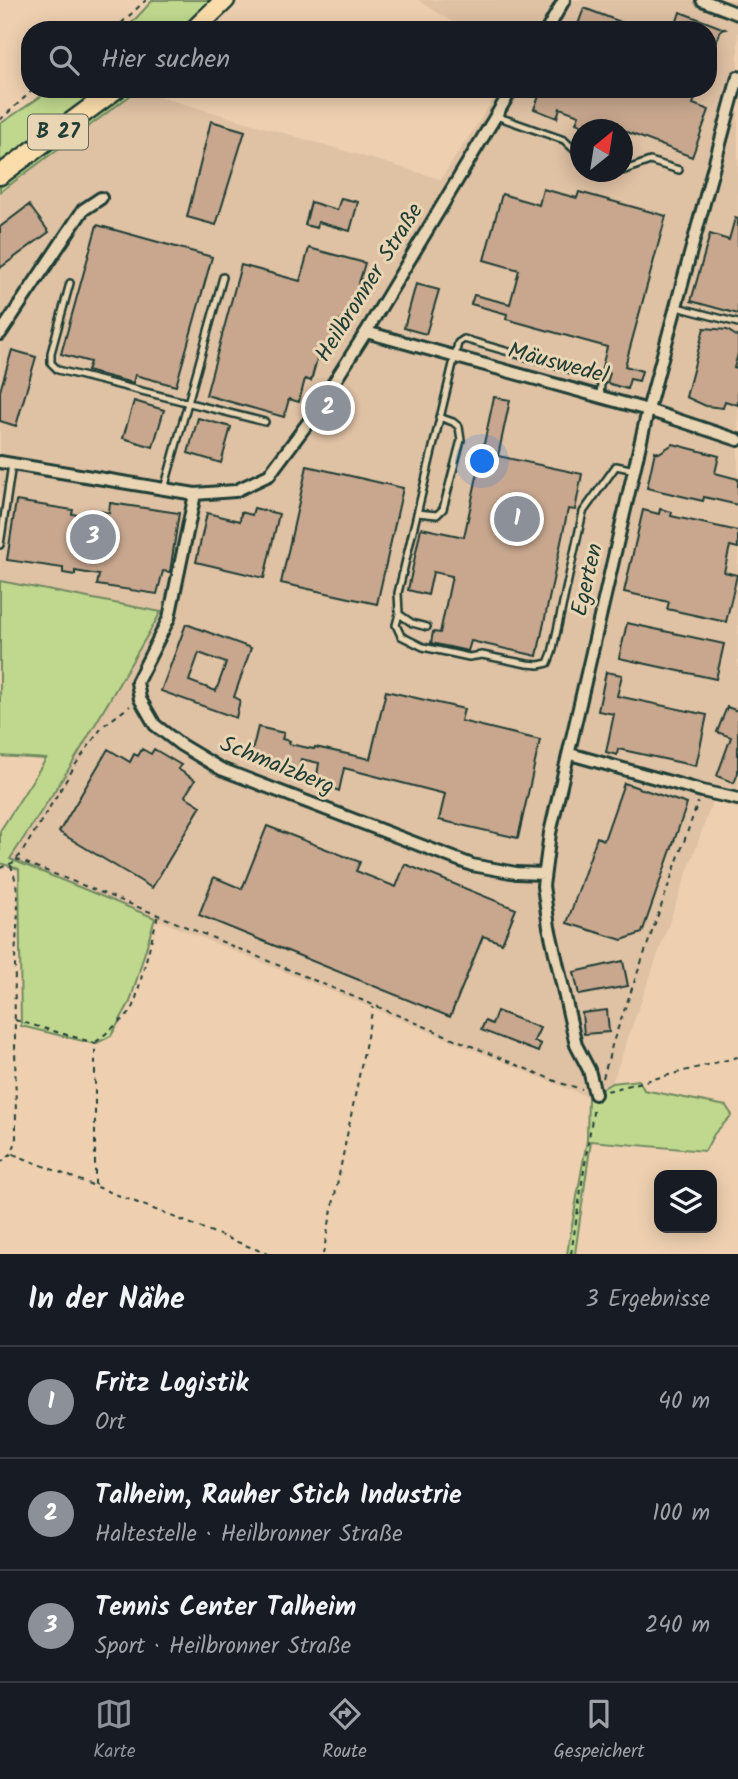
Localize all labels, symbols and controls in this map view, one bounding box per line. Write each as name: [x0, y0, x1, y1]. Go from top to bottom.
search box: [21, 21, 717, 98]
text: Hier suchen: [101, 39, 230, 81]
icon: search: [45, 41, 83, 79]
road number: B 27: [28, 114, 88, 150]
north arrow: [570, 119, 633, 182]
street label: Heilbronner Straße: [307, 196, 433, 370]
street label: Mäuswedel: [504, 333, 613, 395]
pin: 2: [305, 382, 351, 434]
your location: [465, 444, 499, 478]
pin: 1: [494, 493, 540, 545]
pin: 3: [70, 511, 116, 563]
street label: Egerten: [562, 540, 614, 620]
street label: Schmalzberg: [214, 727, 340, 805]
map controls: [654, 1170, 717, 1233]
button: layers: [654, 1170, 717, 1233]
text: In der Nähe: [28, 1276, 185, 1324]
text: 3 Ergebnisse: [586, 1282, 710, 1318]
text: Fritz Logistik: [95, 1363, 248, 1405]
text: 1: [48, 1384, 54, 1420]
text: 40 m: [658, 1384, 710, 1420]
text: Ort: [95, 1405, 126, 1441]
text: Talheim, Rauher Stich Industrie: [95, 1475, 462, 1517]
text: 2: [44, 1496, 58, 1532]
text: 100 m: [652, 1496, 710, 1532]
text: Haltestelle · Heilbronner Straße: [95, 1517, 403, 1553]
text: Tennis Center Talheim: [95, 1587, 356, 1629]
text: 3: [45, 1608, 57, 1644]
text: 240 m: [645, 1608, 710, 1644]
text: Sport · Heilbronner Straße: [95, 1629, 351, 1665]
tab: Karte: [93, 1695, 136, 1767]
tab: Route: [322, 1695, 367, 1767]
tab: Gespeichert: [553, 1695, 645, 1767]

